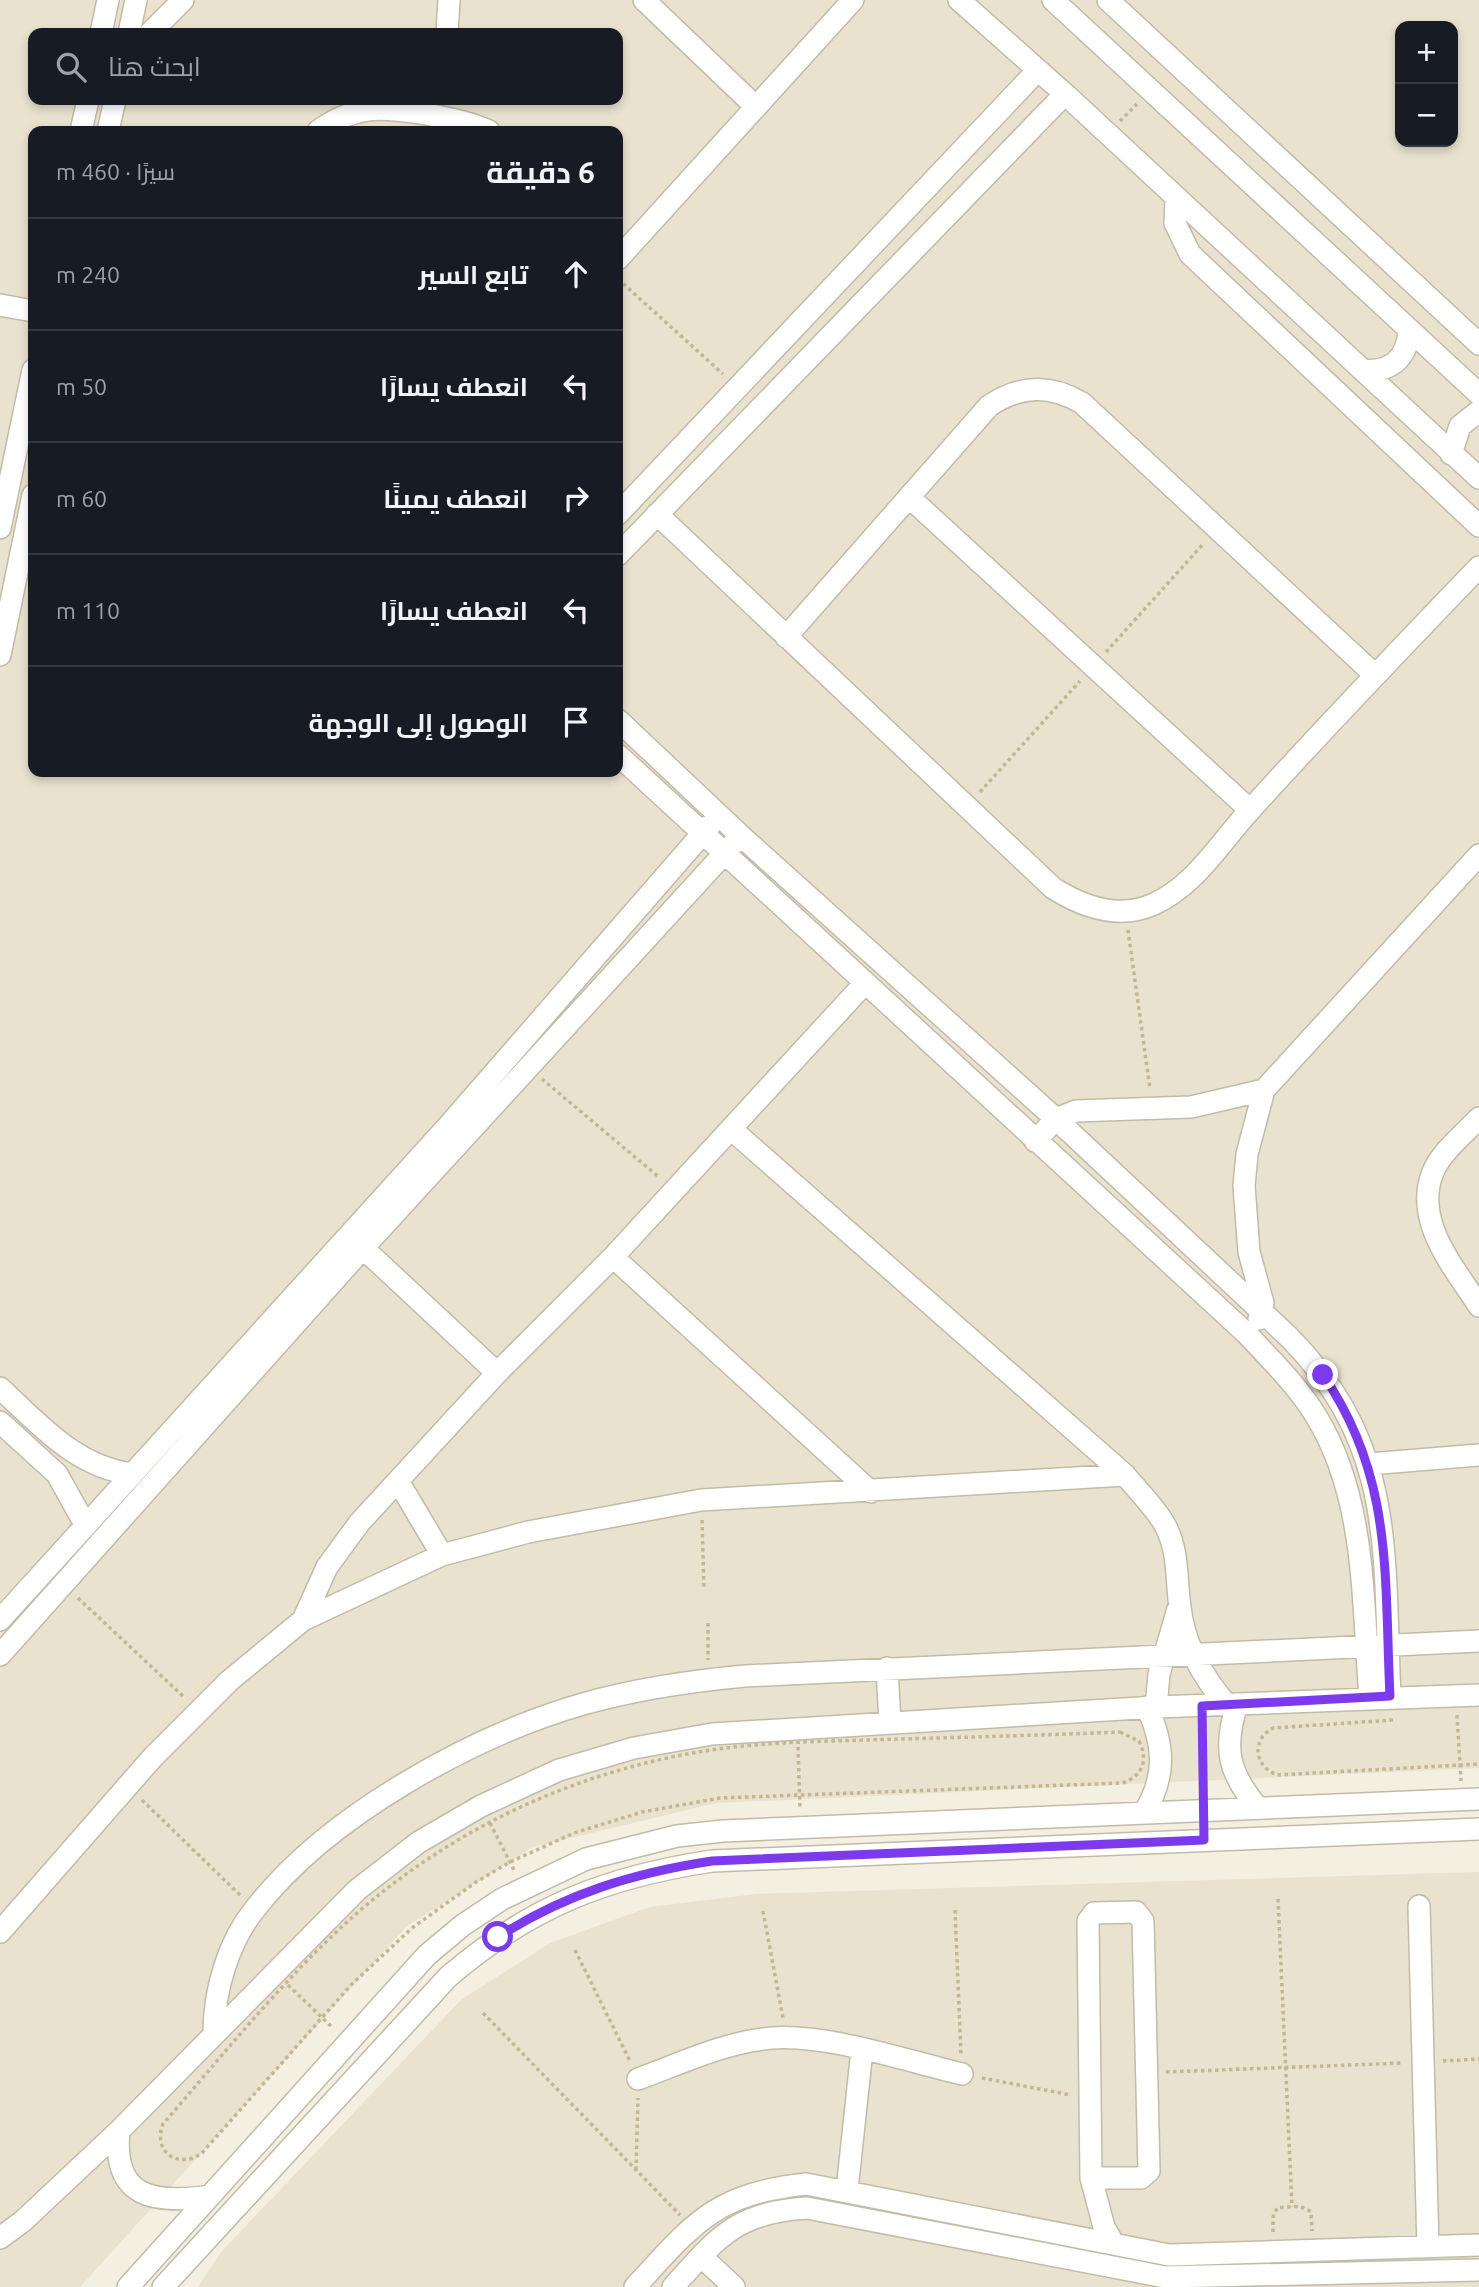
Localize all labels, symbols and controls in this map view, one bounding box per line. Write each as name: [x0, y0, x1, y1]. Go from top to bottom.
map controls: [1395, 21, 1458, 147]
button: +: [1395, 21, 1458, 84]
search box: [28, 28, 623, 105]
icon: search: [52, 48, 90, 86]
text: ابحث هنا: [108, 52, 201, 81]
button: −: [1395, 84, 1458, 147]
text: 6 دقيقة: [486, 155, 595, 189]
text: سيرًا · 460 m: [56, 159, 175, 184]
icon: ahead: [557, 255, 595, 293]
text: تابع السير: [418, 260, 528, 289]
text: 240 m: [56, 262, 120, 287]
icon: left: [557, 367, 595, 405]
text: انعطف يسارًا: [380, 372, 528, 401]
text: 50 m: [56, 374, 107, 399]
icon: right: [557, 479, 595, 517]
text: انعطف يمينًا: [383, 484, 528, 513]
text: 60 m: [56, 486, 107, 511]
icon: left: [557, 591, 595, 629]
text: انعطف يسارًا: [380, 596, 528, 625]
text: 110 m: [56, 598, 120, 623]
icon: arrive: [557, 703, 595, 741]
text: الوصول إلى الوجهة: [309, 708, 528, 737]
route end: [1307, 1359, 1338, 1390]
route start: [482, 1921, 513, 1952]

